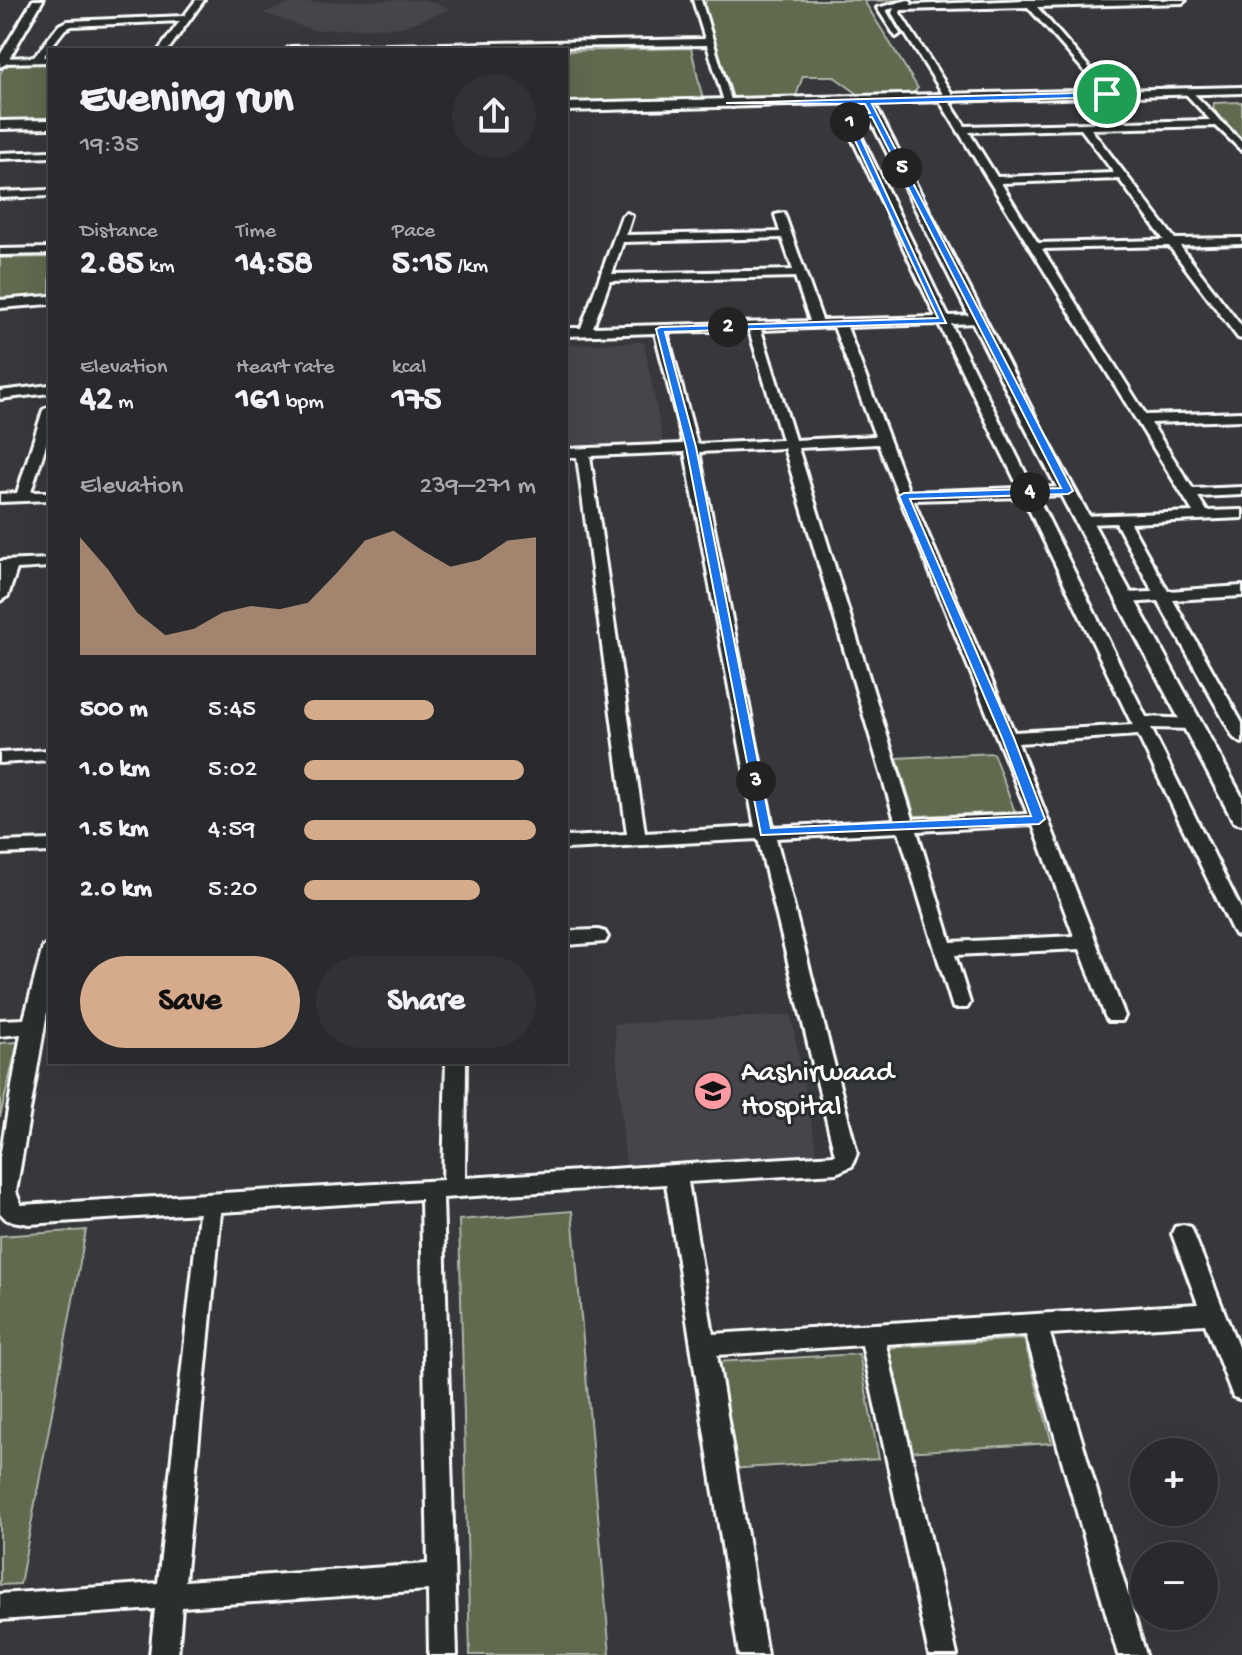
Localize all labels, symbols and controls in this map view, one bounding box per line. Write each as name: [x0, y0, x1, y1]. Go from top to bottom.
pin: [1073, 60, 1141, 128]
icon: arrive: [1085, 72, 1129, 116]
button: share: [452, 74, 536, 158]
text: Evening run: [80, 75, 293, 127]
pin: 1: [830, 102, 870, 142]
text: 1: [846, 109, 854, 135]
text: 19:35: [80, 131, 139, 162]
pin: 5: [882, 148, 922, 188]
text: 5: [896, 155, 908, 181]
text: Distance: [80, 219, 158, 245]
text: Time: [236, 219, 276, 245]
text: Pace: [392, 219, 435, 245]
text: 2.85: [80, 245, 144, 285]
text: 14:58: [236, 245, 313, 285]
text: 5:15: [392, 245, 452, 285]
text: km: [144, 254, 175, 280]
text: /km: [452, 254, 488, 280]
pin: 2: [708, 307, 748, 347]
text: 2: [723, 314, 733, 340]
text: Elevation: [80, 355, 167, 381]
text: Heart rate: [236, 355, 334, 381]
text: kcal: [392, 355, 426, 381]
text: 42: [80, 381, 113, 421]
text: 161: [236, 381, 281, 421]
text: 175: [392, 381, 441, 421]
text: m: [113, 390, 134, 416]
text: bpm: [281, 390, 324, 416]
text: Elevation: [80, 472, 183, 503]
text: 239–271 m: [419, 472, 536, 503]
pin: 4: [1010, 472, 1050, 512]
text: 4: [1025, 479, 1035, 505]
text: 500 m: [80, 695, 148, 726]
text: 5:45: [208, 695, 256, 726]
text: 1.0 km: [80, 755, 150, 786]
text: 5:02: [208, 755, 257, 786]
pin: 3: [736, 761, 776, 801]
text: 3: [750, 768, 762, 794]
text: 1.5 km: [80, 815, 149, 846]
text: 4:59: [208, 815, 255, 846]
text: 2.0 km: [80, 875, 152, 906]
text: 5:20: [208, 875, 257, 906]
button: Save: [80, 956, 300, 1048]
button: Share: [316, 956, 536, 1048]
place label: Aashirwaad Hospital: [741, 1057, 896, 1126]
school or university icon: Aashirwaad Hospital: [692, 1070, 734, 1112]
map controls: [1130, 1438, 1218, 1630]
button: +: [1130, 1438, 1218, 1526]
button: −: [1130, 1542, 1218, 1630]

